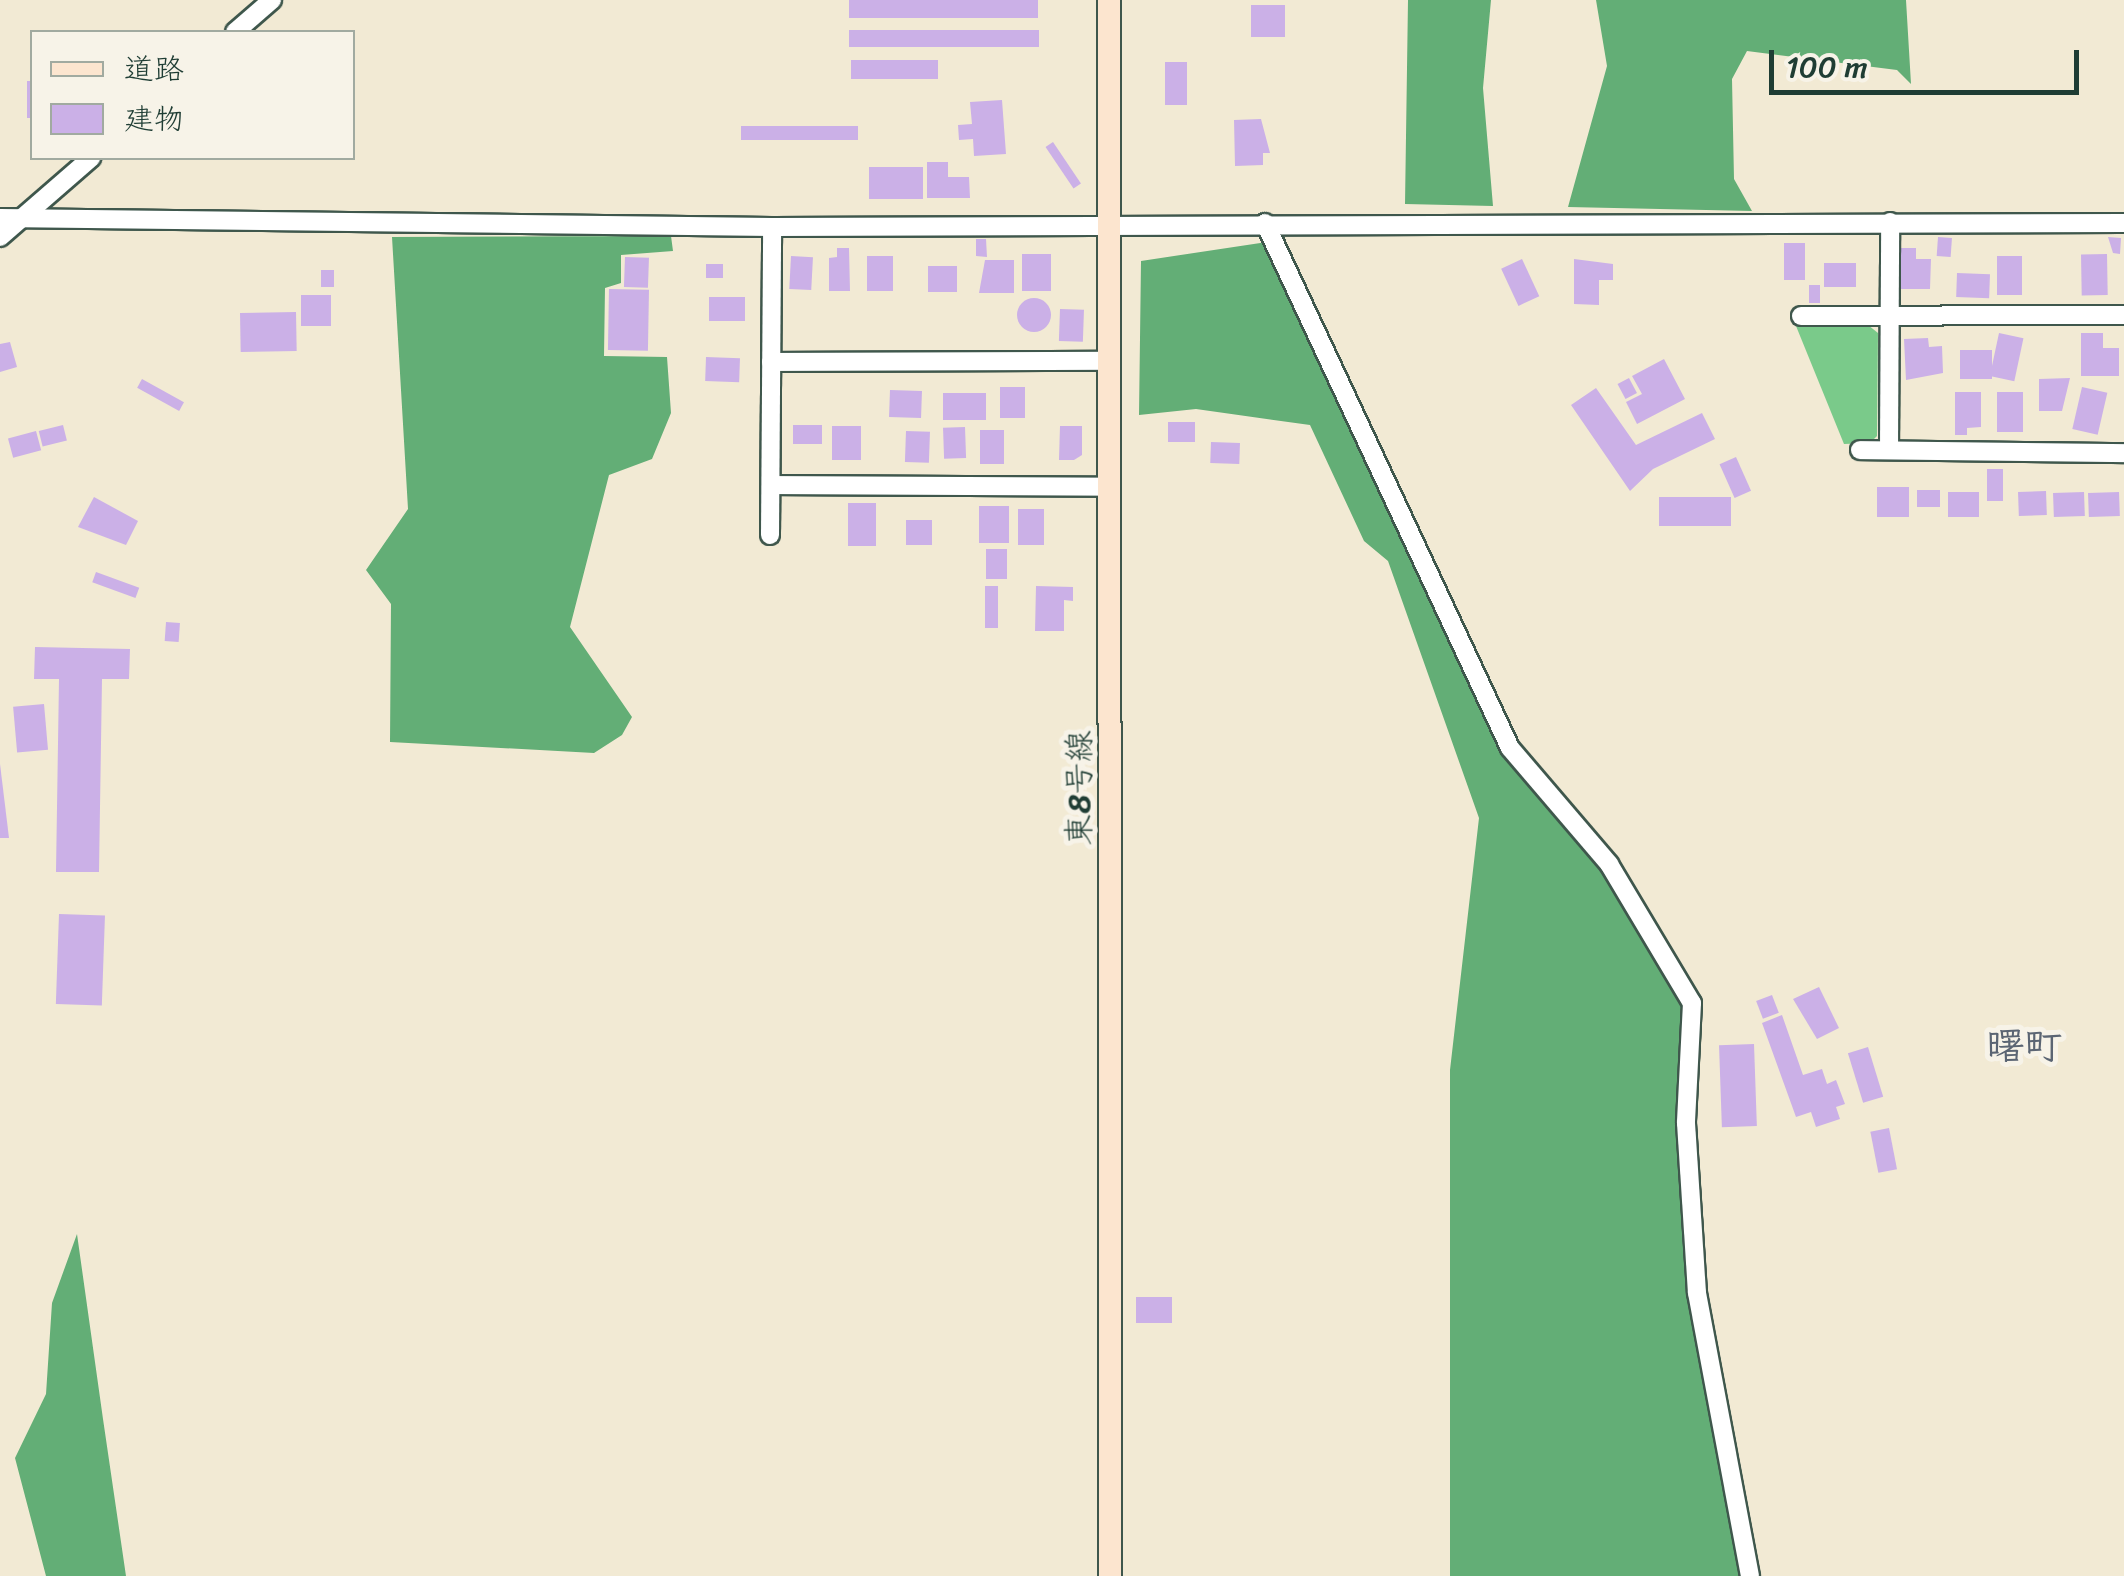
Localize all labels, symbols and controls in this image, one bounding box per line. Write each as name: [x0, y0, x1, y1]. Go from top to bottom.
legend: [30, 30, 355, 160]
scale bar: [1774, 30, 2084, 92]
text: 100 m: [1786, 40, 1868, 94]
text: 道路: [124, 42, 184, 96]
text: 建物: [124, 92, 184, 146]
street label: 東8号線: [1061, 730, 1099, 846]
district label: 曙町: [1986, 1024, 2062, 1070]

